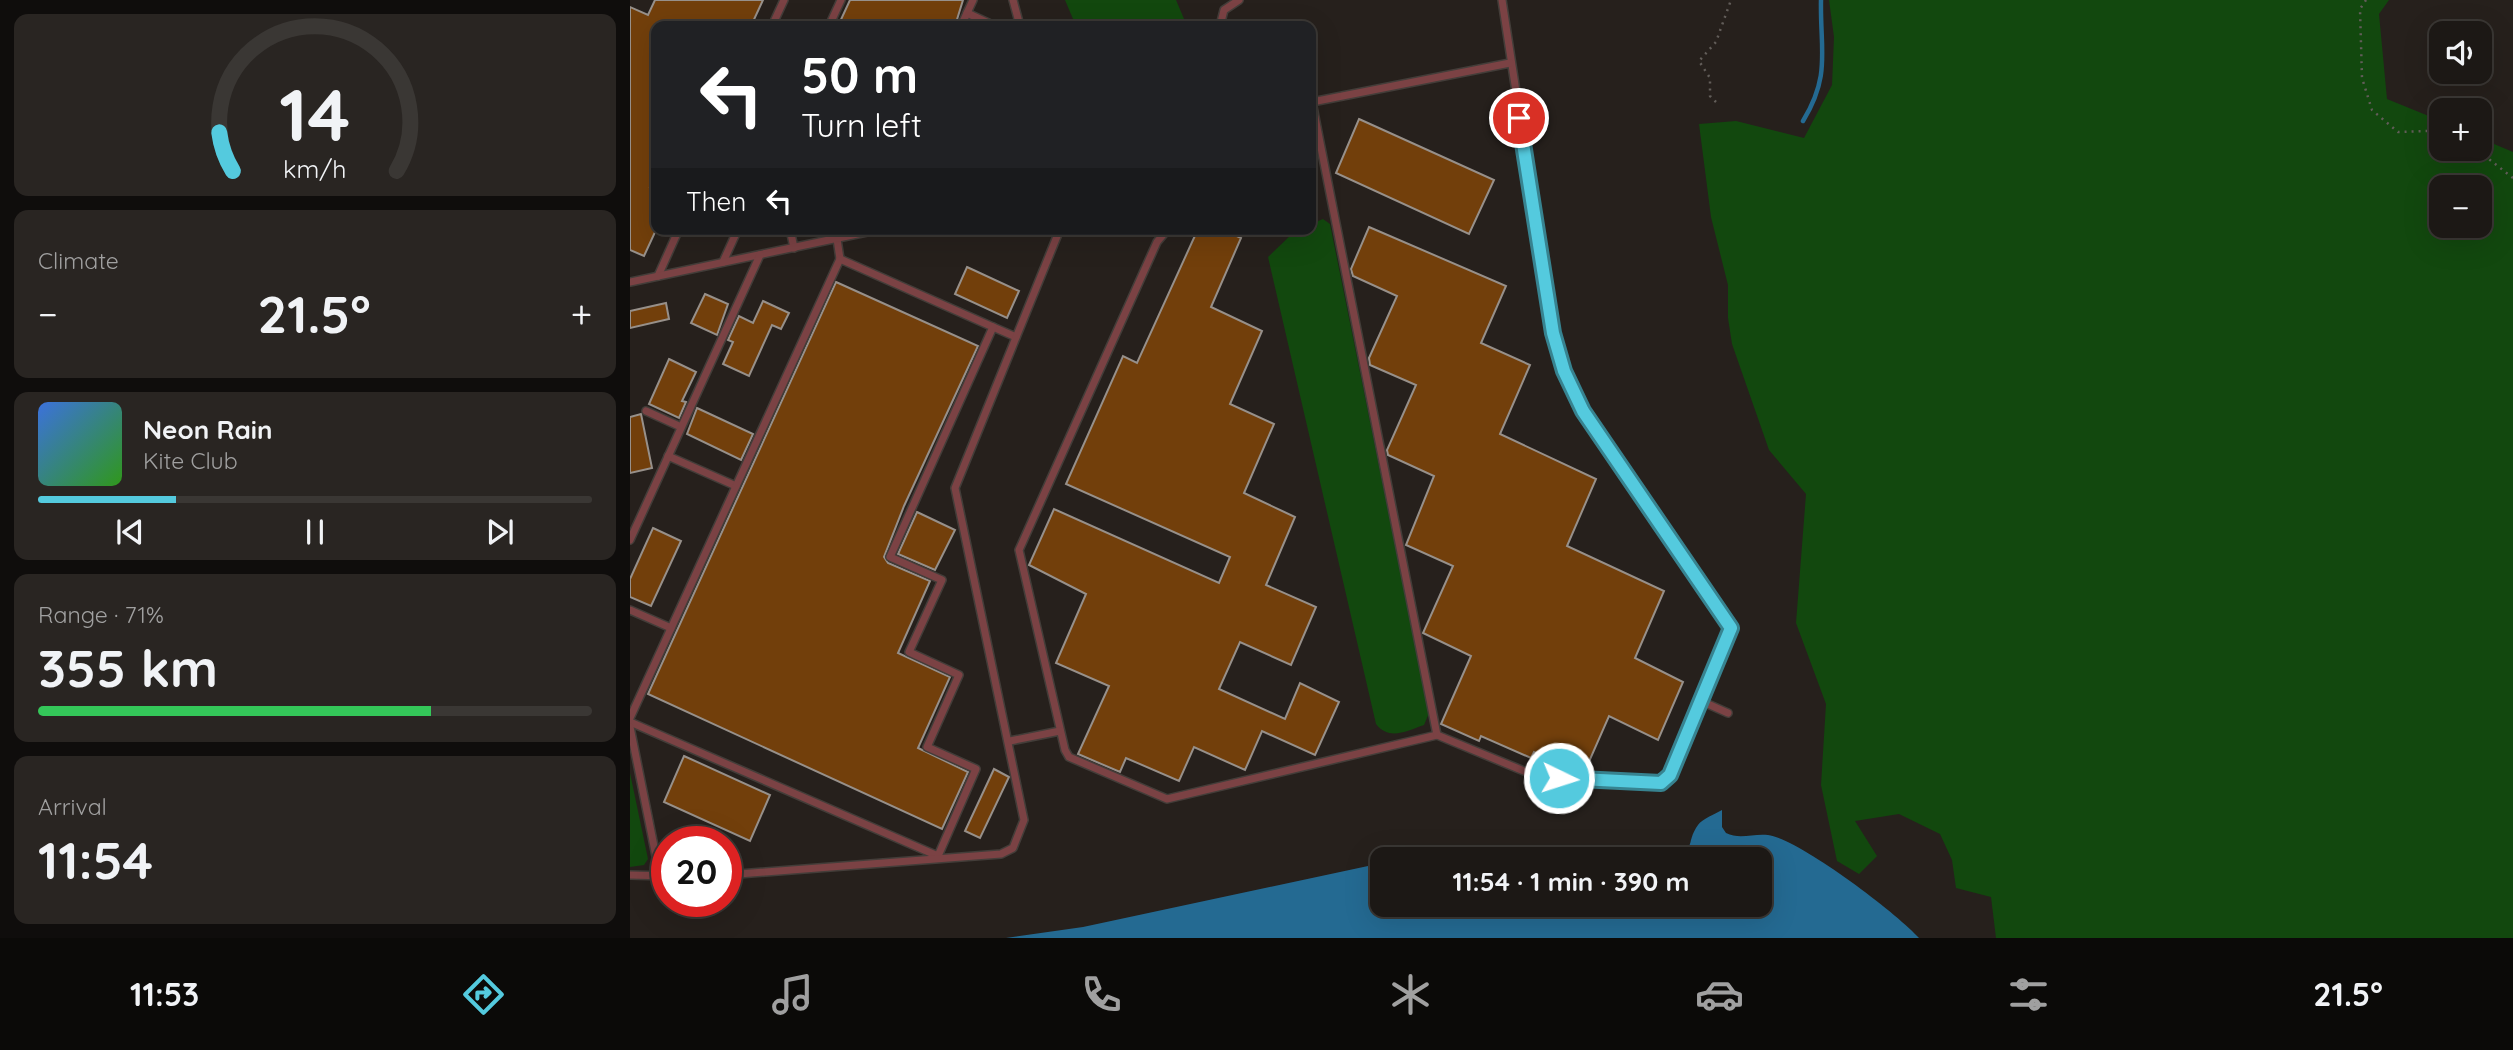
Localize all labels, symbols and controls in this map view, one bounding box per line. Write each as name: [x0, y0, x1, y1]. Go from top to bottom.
map controls: [2429, 21, 2492, 238]
button: sound: [2429, 21, 2492, 84]
text: 50 m: [801, 44, 918, 105]
icon: left: [686, 49, 777, 140]
text: 14: [279, 68, 351, 159]
pin: [1489, 88, 1549, 148]
button: +: [2429, 98, 2492, 161]
icon: arrive: [1500, 99, 1538, 137]
text: Turn left: [801, 105, 922, 145]
text: km/h: [283, 153, 347, 184]
button: −: [2429, 175, 2492, 238]
icon: left: [760, 182, 798, 220]
text: Then: [686, 185, 746, 218]
text: Climate: [38, 246, 119, 275]
text: 21.5°: [258, 281, 371, 346]
text: −: [38, 290, 58, 338]
text: +: [571, 290, 592, 338]
text: Neon Rain: [143, 413, 272, 446]
text: Kite Club: [143, 446, 238, 475]
icon: previous: [111, 513, 149, 551]
icon: pause: [296, 513, 334, 551]
icon: next: [481, 513, 519, 551]
text: Range · 71%: [38, 600, 164, 629]
text: 355 km: [38, 635, 218, 700]
position arrow: [1522, 741, 1596, 815]
text: Arrival: [38, 792, 107, 821]
speed limit sign: 20: [651, 826, 742, 917]
text: 11:54: [38, 827, 153, 892]
text: 11:54 · 1 min · 390 m: [1452, 865, 1690, 898]
icon: directions: [459, 970, 508, 1019]
icon: music: [768, 970, 817, 1019]
icon: phone: [1077, 970, 1126, 1019]
icon: climate: [1386, 970, 1435, 1019]
icon: car: [1695, 970, 1744, 1019]
icon: filters: [2004, 970, 2053, 1019]
text: 11:53: [130, 974, 199, 1014]
text: 21.5°: [2313, 974, 2383, 1014]

